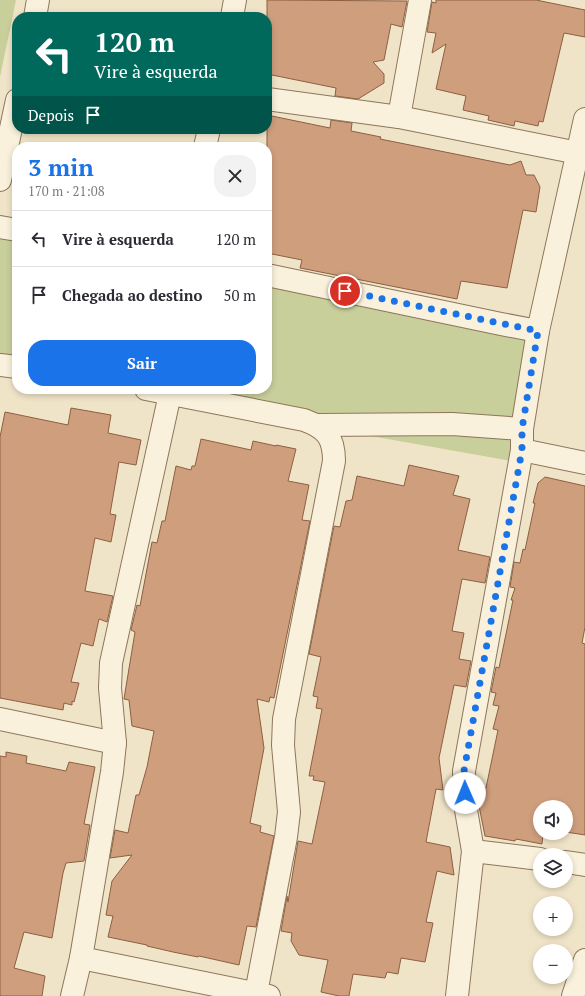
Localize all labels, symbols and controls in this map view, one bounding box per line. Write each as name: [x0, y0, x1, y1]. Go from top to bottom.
text: 120 m: [94, 23, 175, 60]
icon: left: [28, 28, 80, 80]
text: Vire à esquerda: [94, 59, 218, 83]
icon: arrive: [82, 104, 104, 126]
text: Depois: [28, 105, 74, 125]
text: 3 min: [28, 151, 94, 183]
button: close: [214, 155, 256, 197]
text: 170 m · 21:08: [28, 182, 105, 200]
icon: left: [28, 228, 50, 250]
text: Vire à esquerda: [62, 229, 174, 249]
text: 120 m: [215, 229, 256, 249]
pin: [328, 274, 362, 308]
icon: arrive: [334, 280, 356, 302]
icon: arrive: [28, 284, 50, 306]
text: Chegada ao destino: [62, 285, 202, 305]
text: 50 m: [223, 285, 256, 305]
button: Sair: [28, 340, 256, 386]
position arrow: [444, 772, 486, 814]
map controls: [533, 800, 573, 984]
button: sound: [533, 800, 573, 840]
button: layers: [533, 848, 573, 888]
button: +: [533, 896, 573, 936]
button: −: [533, 944, 573, 984]

